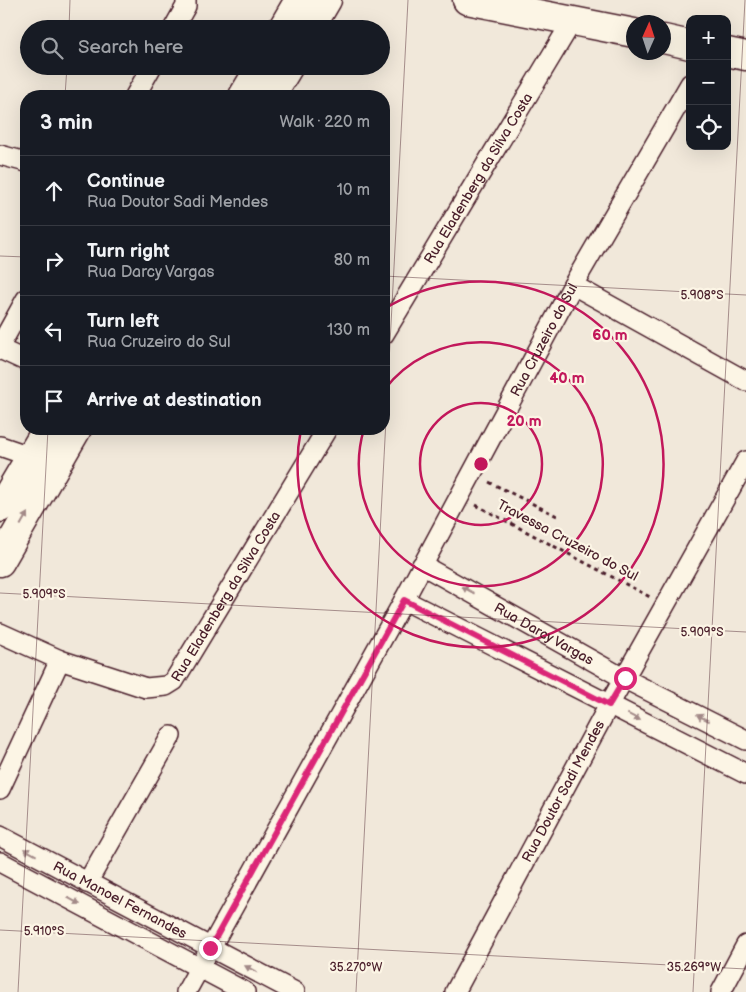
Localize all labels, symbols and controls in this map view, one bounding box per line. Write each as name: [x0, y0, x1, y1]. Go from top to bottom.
north arrow: [626, 15, 671, 60]
map controls: [686, 15, 731, 150]
button: +: [686, 15, 731, 60]
search box: [20, 20, 390, 75]
icon: search: [38, 34, 66, 62]
text: Search here: [78, 36, 183, 59]
button: −: [686, 60, 731, 105]
street label: Rua Eladenberg da Silva Costa: [420, 90, 536, 267]
button: locate: [686, 105, 731, 150]
text: 3 min: [40, 110, 93, 135]
text: Walk · 220 m: [280, 113, 370, 132]
text: Continue: [87, 170, 165, 193]
icon: ahead: [40, 177, 68, 205]
text: 10 m: [337, 181, 370, 200]
text: Rua Doutor Sadi Mendes: [87, 193, 268, 212]
text: Turn right: [87, 240, 170, 263]
icon: right: [40, 247, 68, 275]
text: 80 m: [334, 251, 370, 270]
text: Rua Darcy Vargas: [87, 263, 214, 282]
street label: Rua Cruzeiro do Sul: [507, 280, 581, 399]
text: 5.908°S: [681, 288, 724, 303]
text: Turn left: [87, 310, 159, 333]
icon: left: [40, 317, 68, 345]
text: 130 m: [327, 321, 370, 340]
text: 60 m: [592, 326, 628, 345]
text: Rua Cruzeiro do Sul: [87, 333, 231, 352]
text: 40 m: [549, 369, 585, 388]
icon: arrive: [40, 387, 68, 415]
text: Arrive at destination: [87, 389, 262, 412]
text: 20 m: [507, 412, 542, 431]
centre of rings: [472, 455, 490, 473]
street label: Travessa Cruzeiro do Sul: [494, 496, 641, 585]
street label: Rua Eladenberg da Silva Costa: [168, 508, 284, 685]
one-way arrow: [20, 512, 28, 526]
one-way arrow: [461, 586, 474, 595]
text: 5.909°S: [23, 587, 65, 602]
street label: Rua Darcy Vargas: [491, 599, 597, 669]
text: 5.909°S: [681, 625, 723, 640]
route start: [614, 667, 637, 690]
one-way arrow: [627, 713, 641, 721]
one-way arrow: [695, 714, 710, 722]
street label: Rua Doutor Sadi Mendes: [518, 717, 608, 865]
one-way arrow: [24, 848, 37, 857]
street label: Rua Manoel Fernandes: [50, 858, 190, 942]
one-way arrow: [67, 897, 81, 906]
text: 5.910°S: [24, 924, 64, 939]
route end: [199, 937, 222, 960]
text: 35.270°W: [329, 960, 383, 975]
text: 35.269°W: [667, 960, 721, 975]
one-way arrow: [244, 965, 259, 973]

